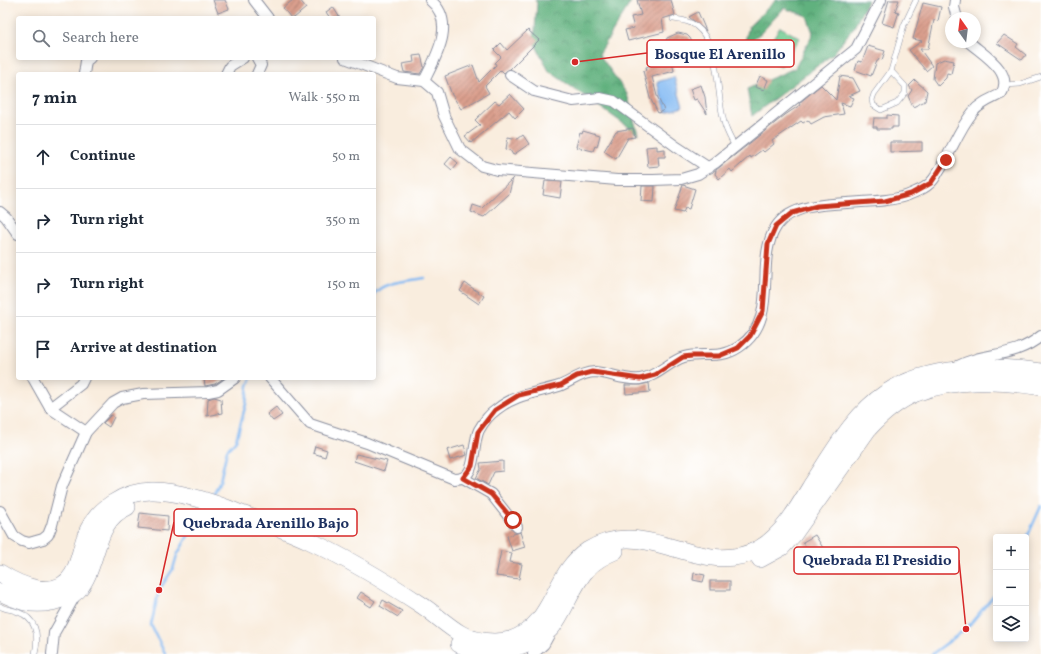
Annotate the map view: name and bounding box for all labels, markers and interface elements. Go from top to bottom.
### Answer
north arrow [945,12,981,48]
search box [16,16,376,60]
icon: search [30,27,52,49]
text: Search here [62,28,139,49]
callout: Bosque El Arenillo [647,40,794,67]
text: Bosque El Arenillo [654,45,786,66]
text: 7 min [32,87,77,110]
text: Walk · 550 m [289,89,360,107]
icon: ahead [32,146,54,168]
text: Continue [70,146,135,167]
text: 50 m [332,148,360,166]
route end [937,151,955,169]
icon: right [32,210,54,232]
text: Turn right [70,210,144,231]
text: 350 m [325,212,360,230]
icon: right [32,274,54,296]
text: Turn right [70,274,144,295]
text: 150 m [327,276,360,294]
icon: arrive [32,338,54,360]
text: Arrive at destination [70,338,217,359]
callout: Quebrada Arenillo Bajo [174,509,357,536]
route start [504,511,522,529]
text: Quebrada Arenillo Bajo [183,514,350,535]
map controls [993,534,1029,642]
button: + [993,534,1029,570]
callout: Quebrada El Presidio [794,547,959,574]
text: Quebrada El Presidio [802,551,952,572]
button: − [993,570,1029,606]
button: layers [993,606,1029,642]

